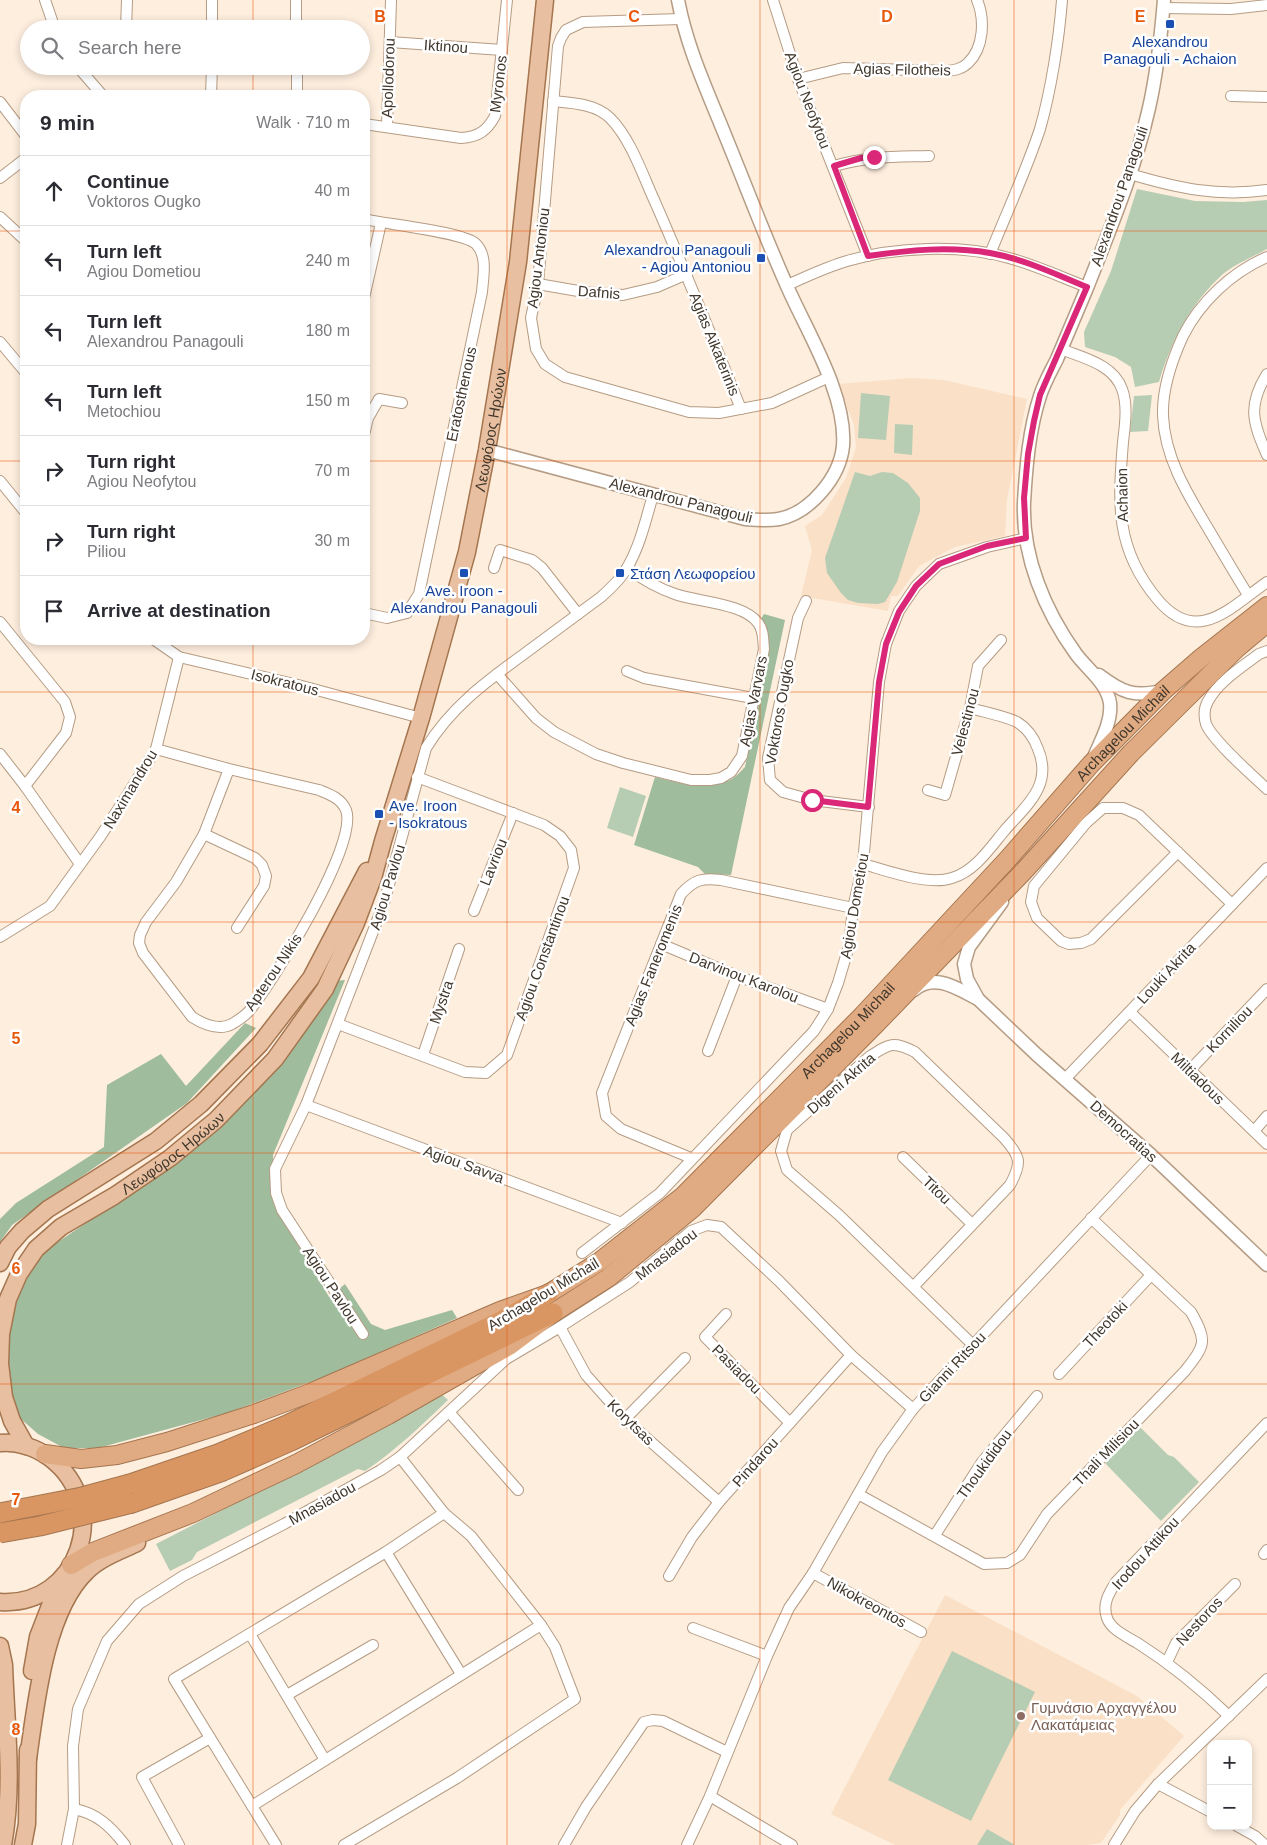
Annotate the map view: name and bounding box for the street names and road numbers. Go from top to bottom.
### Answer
street label: Iktinou [423,36,469,56]
street label: Apollodorou [378,38,398,118]
street label: Agiou Neofytou [782,49,834,151]
street label: Myronos [486,54,510,114]
street label: Agias Filotheis [853,60,951,78]
street label: Alexandrou Panagouli [1087,124,1151,268]
street label: Agiou Antoniou [523,207,553,309]
street label: Dafnis [577,282,621,302]
street label: Agias Aikaterinis [687,290,743,398]
street label: Eratosthenous [443,345,479,443]
street label: Λεωφόρος Ηρώων [471,367,509,493]
street label: Achaion [1113,468,1131,522]
street label: Alexandrou Panagouli [608,474,754,526]
street label: Agias Varvars [736,654,770,748]
street label: Voktoros Ougko [761,658,797,766]
street label: Isokratous [249,665,321,699]
street label: Archagelou Michail [1072,681,1172,784]
street label: Velestinou [948,686,982,758]
street label: Naximandrou [100,746,160,832]
street label: Lavriou [476,836,510,888]
street label: Agiou Pavlou [366,842,408,932]
street label: Agiou Dometiou [836,852,872,960]
street label: Agiou Constantinou [512,894,572,1022]
street label: Agias Faneromenis [621,902,685,1028]
street label: Apterou Nikis [241,930,305,1014]
street label: Louki Akrita [1133,938,1199,1007]
street label: Darvinou Karolou [687,948,801,1006]
street label: Mystra [426,977,457,1026]
street label: Archagelou Michail [797,979,898,1081]
street label: Korniliou [1203,1002,1255,1056]
street label: Miltiadous [1168,1048,1228,1108]
street label: Digeni Akrita [804,1049,879,1117]
street label: Democratias [1087,1097,1161,1165]
street label: Λεωφόρος Ηρώων [118,1108,228,1197]
street label: Agiou Savva [422,1142,507,1187]
street label: Titou [919,1172,955,1208]
street label: Mnasiadou [632,1225,700,1283]
street label: Agiou Pavlou [300,1243,362,1327]
street label: Archagelou Michail [484,1254,602,1334]
street label: Theotoki [1079,1297,1131,1351]
street label: Gianni Ritsou [915,1328,989,1406]
street label: Pasiadou [709,1341,765,1397]
street label: Korytsas [604,1396,658,1448]
street label: Thali Milisiou [1070,1415,1142,1489]
street label: Thoukididou [953,1426,1015,1502]
street label: Pindarou [729,1434,781,1490]
street label: Mnasiadou [286,1478,358,1528]
street label: Irodou Attikou [1108,1513,1182,1593]
street label: Nikokreontos [825,1573,909,1631]
street label: Nestoros [1172,1593,1226,1649]

